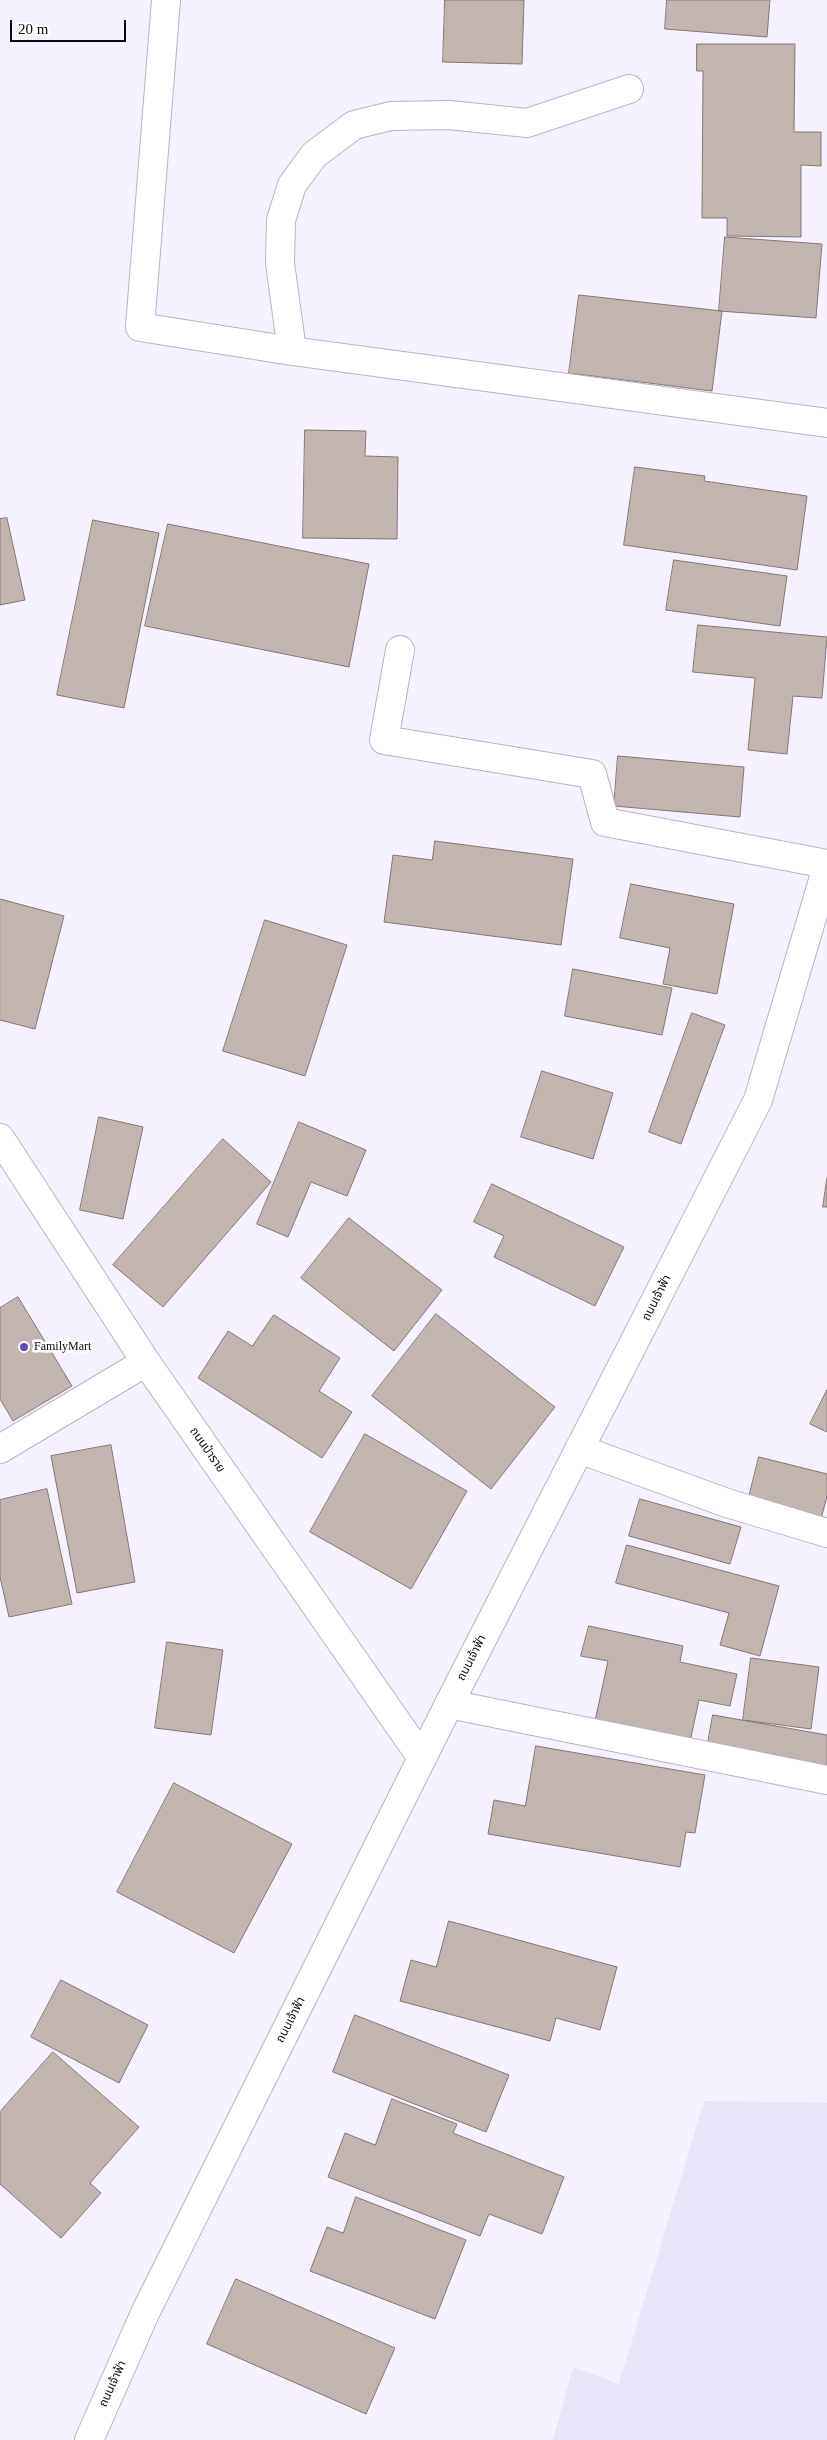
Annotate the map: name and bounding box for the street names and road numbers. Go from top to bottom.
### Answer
street label: ถนนเจ้าฟ้า [639,1273,675,1323]
street label: ถนนป่าราย [186,1425,228,1475]
street label: ถนนเจ้าฟ้า [454,1633,490,1683]
street label: ถนนเจ้าฟ้า [273,1995,309,2045]
street label: ถนนเจ้าฟ้า [96,2358,130,2410]

